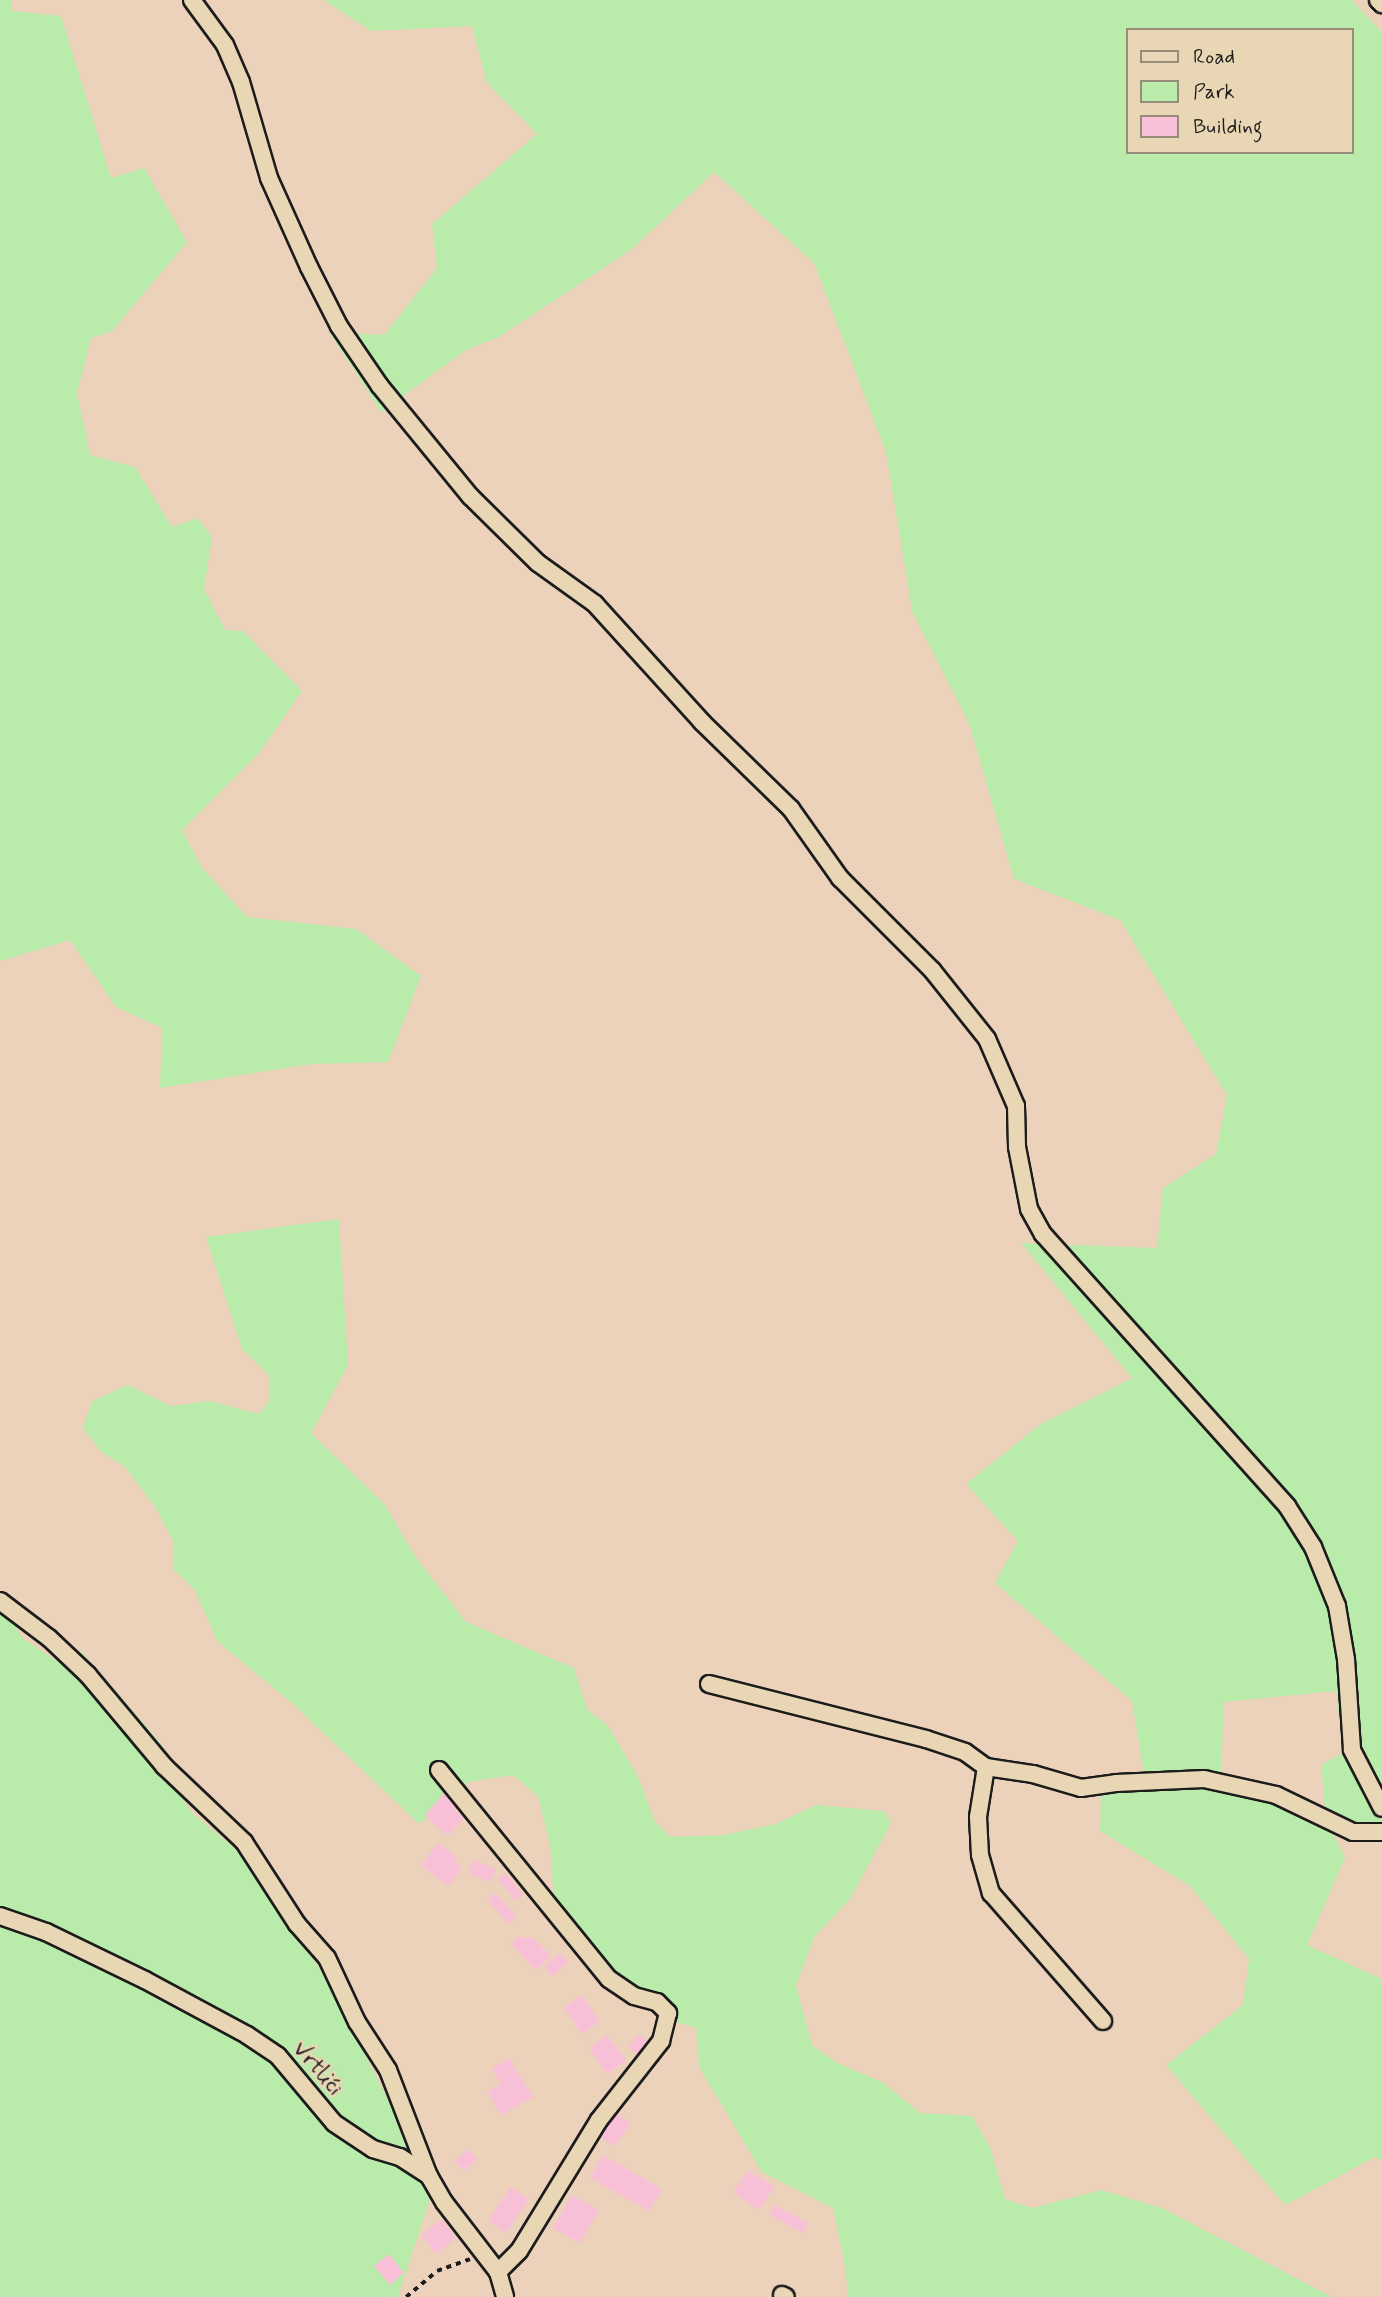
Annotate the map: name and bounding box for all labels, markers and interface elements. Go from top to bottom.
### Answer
legend [1126,28,1354,154]
text: Road [1193,43,1235,71]
text: Park [1193,78,1235,106]
text: Building [1193,113,1263,141]
street label: Vrtlići [286,2036,348,2102]

